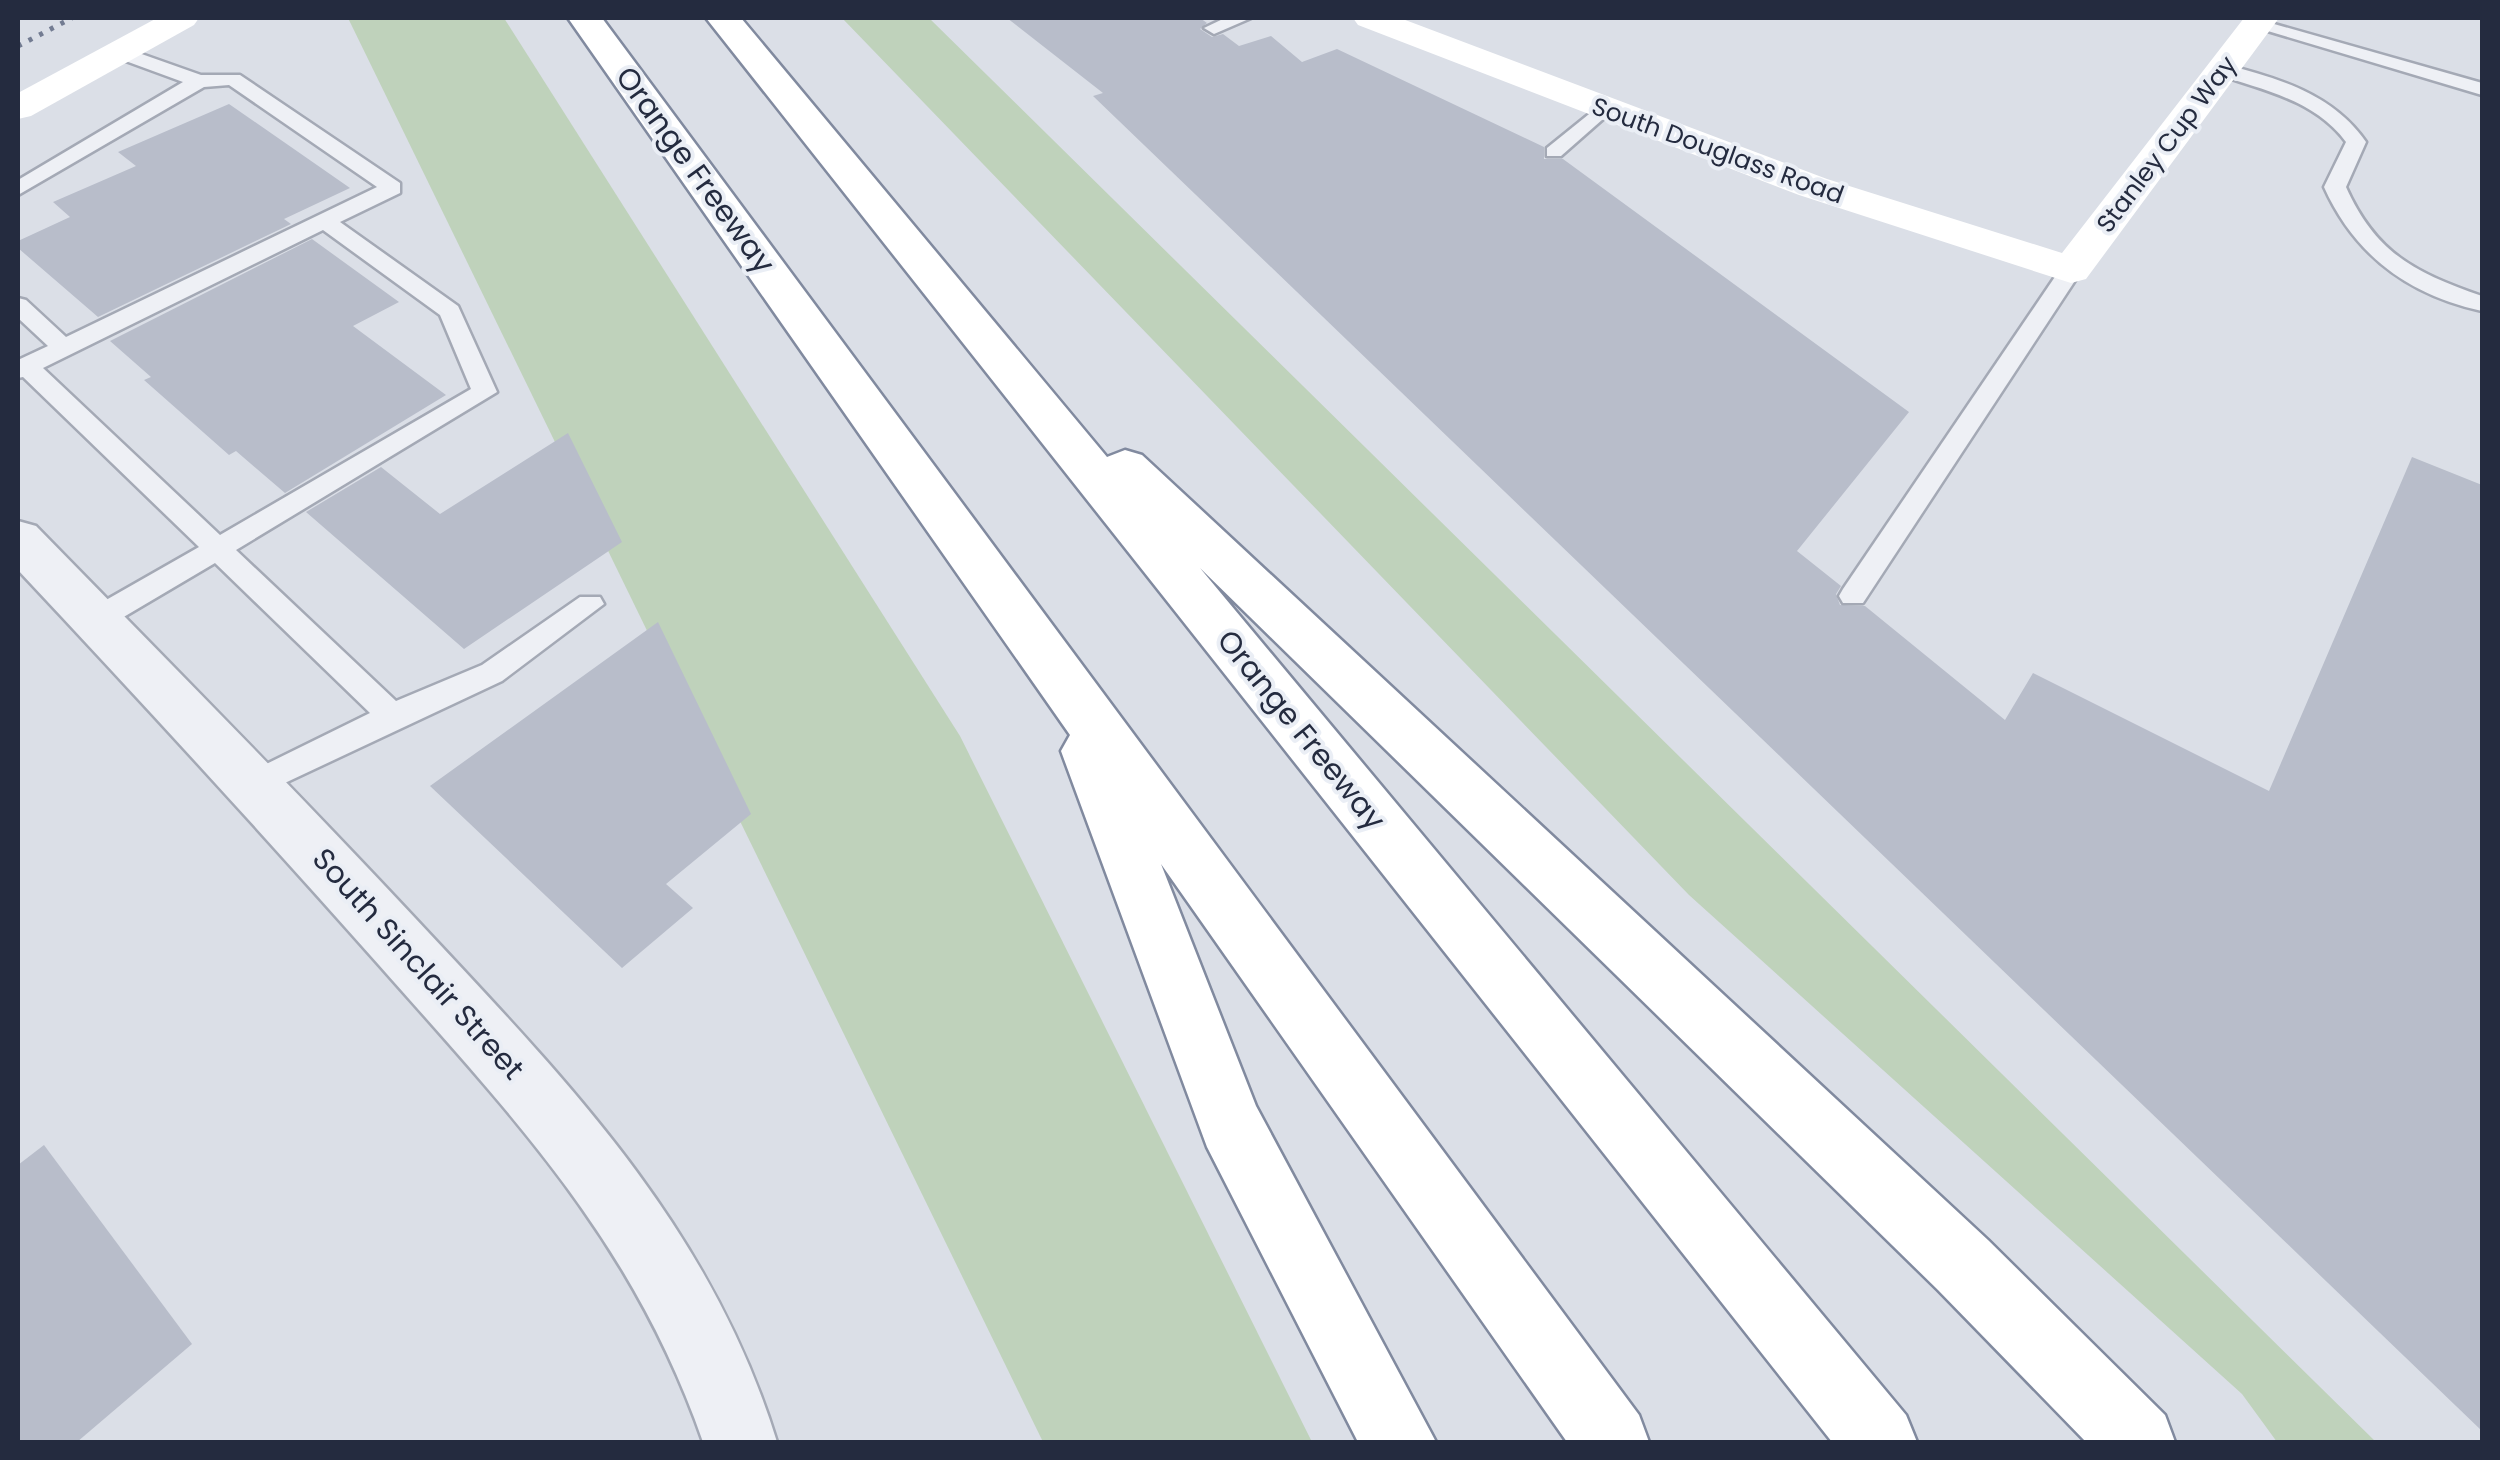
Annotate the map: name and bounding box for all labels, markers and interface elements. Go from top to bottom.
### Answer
street label: Stanley Cup Way [2088,49,2245,240]
street label: Orange Freeway [606,57,785,282]
street label: South Douglass Road [1587,89,1849,212]
street label: Orange Freeway [1207,620,1396,839]
street label: South Sinclair Street [302,838,534,1089]

